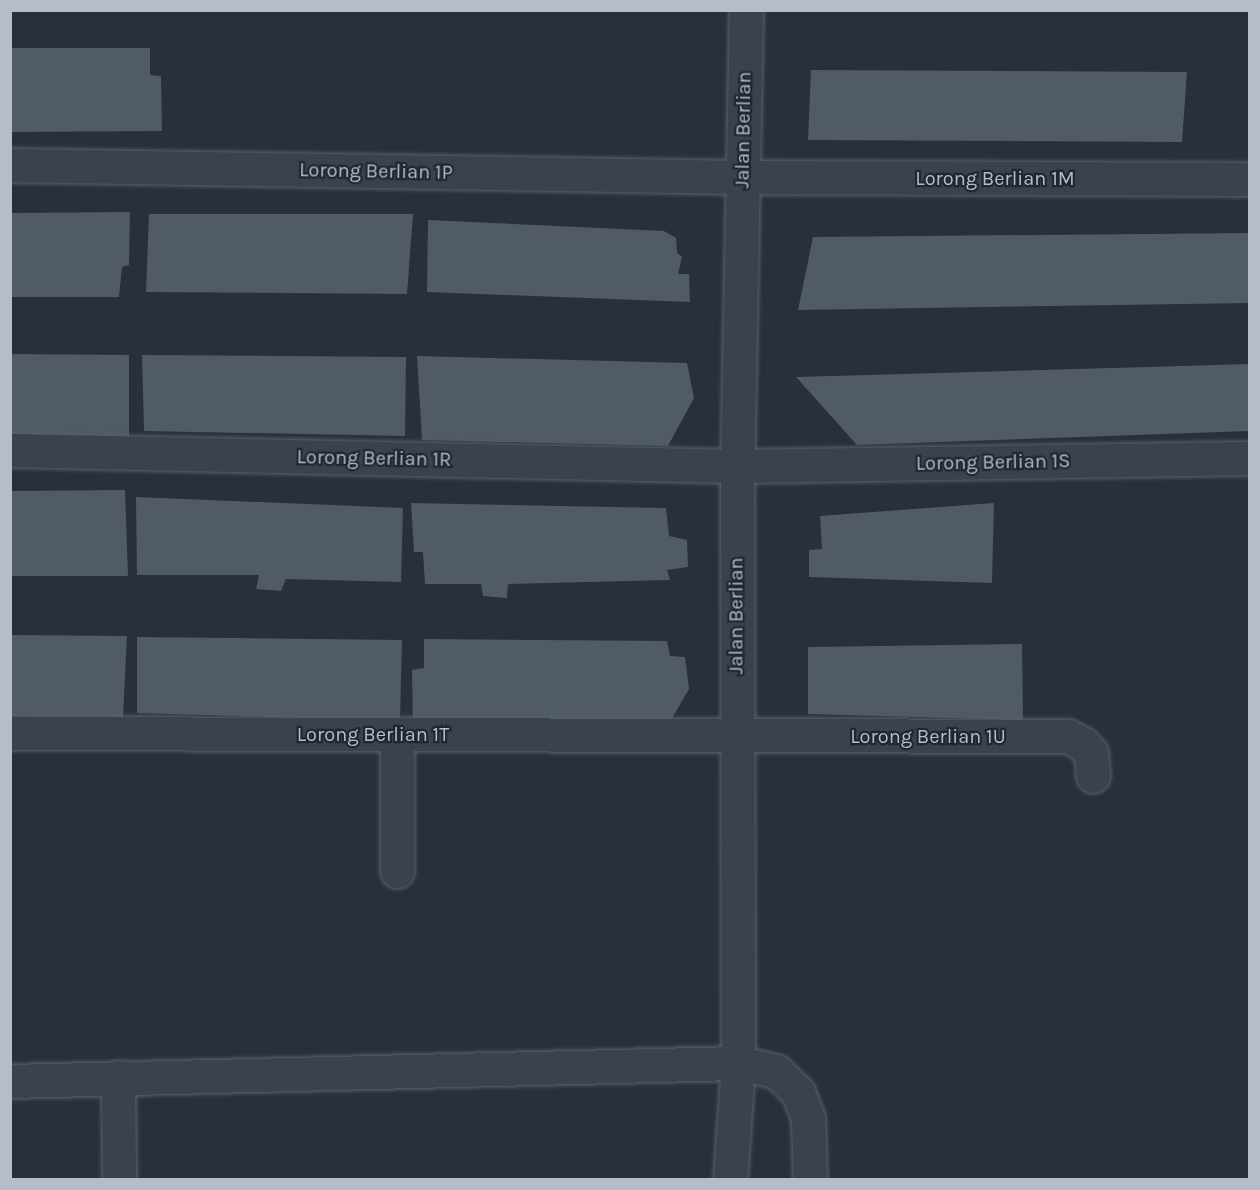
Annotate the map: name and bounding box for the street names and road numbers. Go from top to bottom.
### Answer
street label: Jalan Berlian [730,71,756,189]
street label: Lorong Berlian 1P [299,158,453,184]
street label: Lorong Berlian 1M [915,166,1075,190]
street label: Lorong Berlian 1R [296,445,452,471]
street label: Lorong Berlian 1S [916,449,1070,475]
street label: Jalan Berlian [724,557,748,675]
street label: Lorong Berlian 1T [297,722,449,746]
street label: Lorong Berlian 1U [850,724,1006,748]

